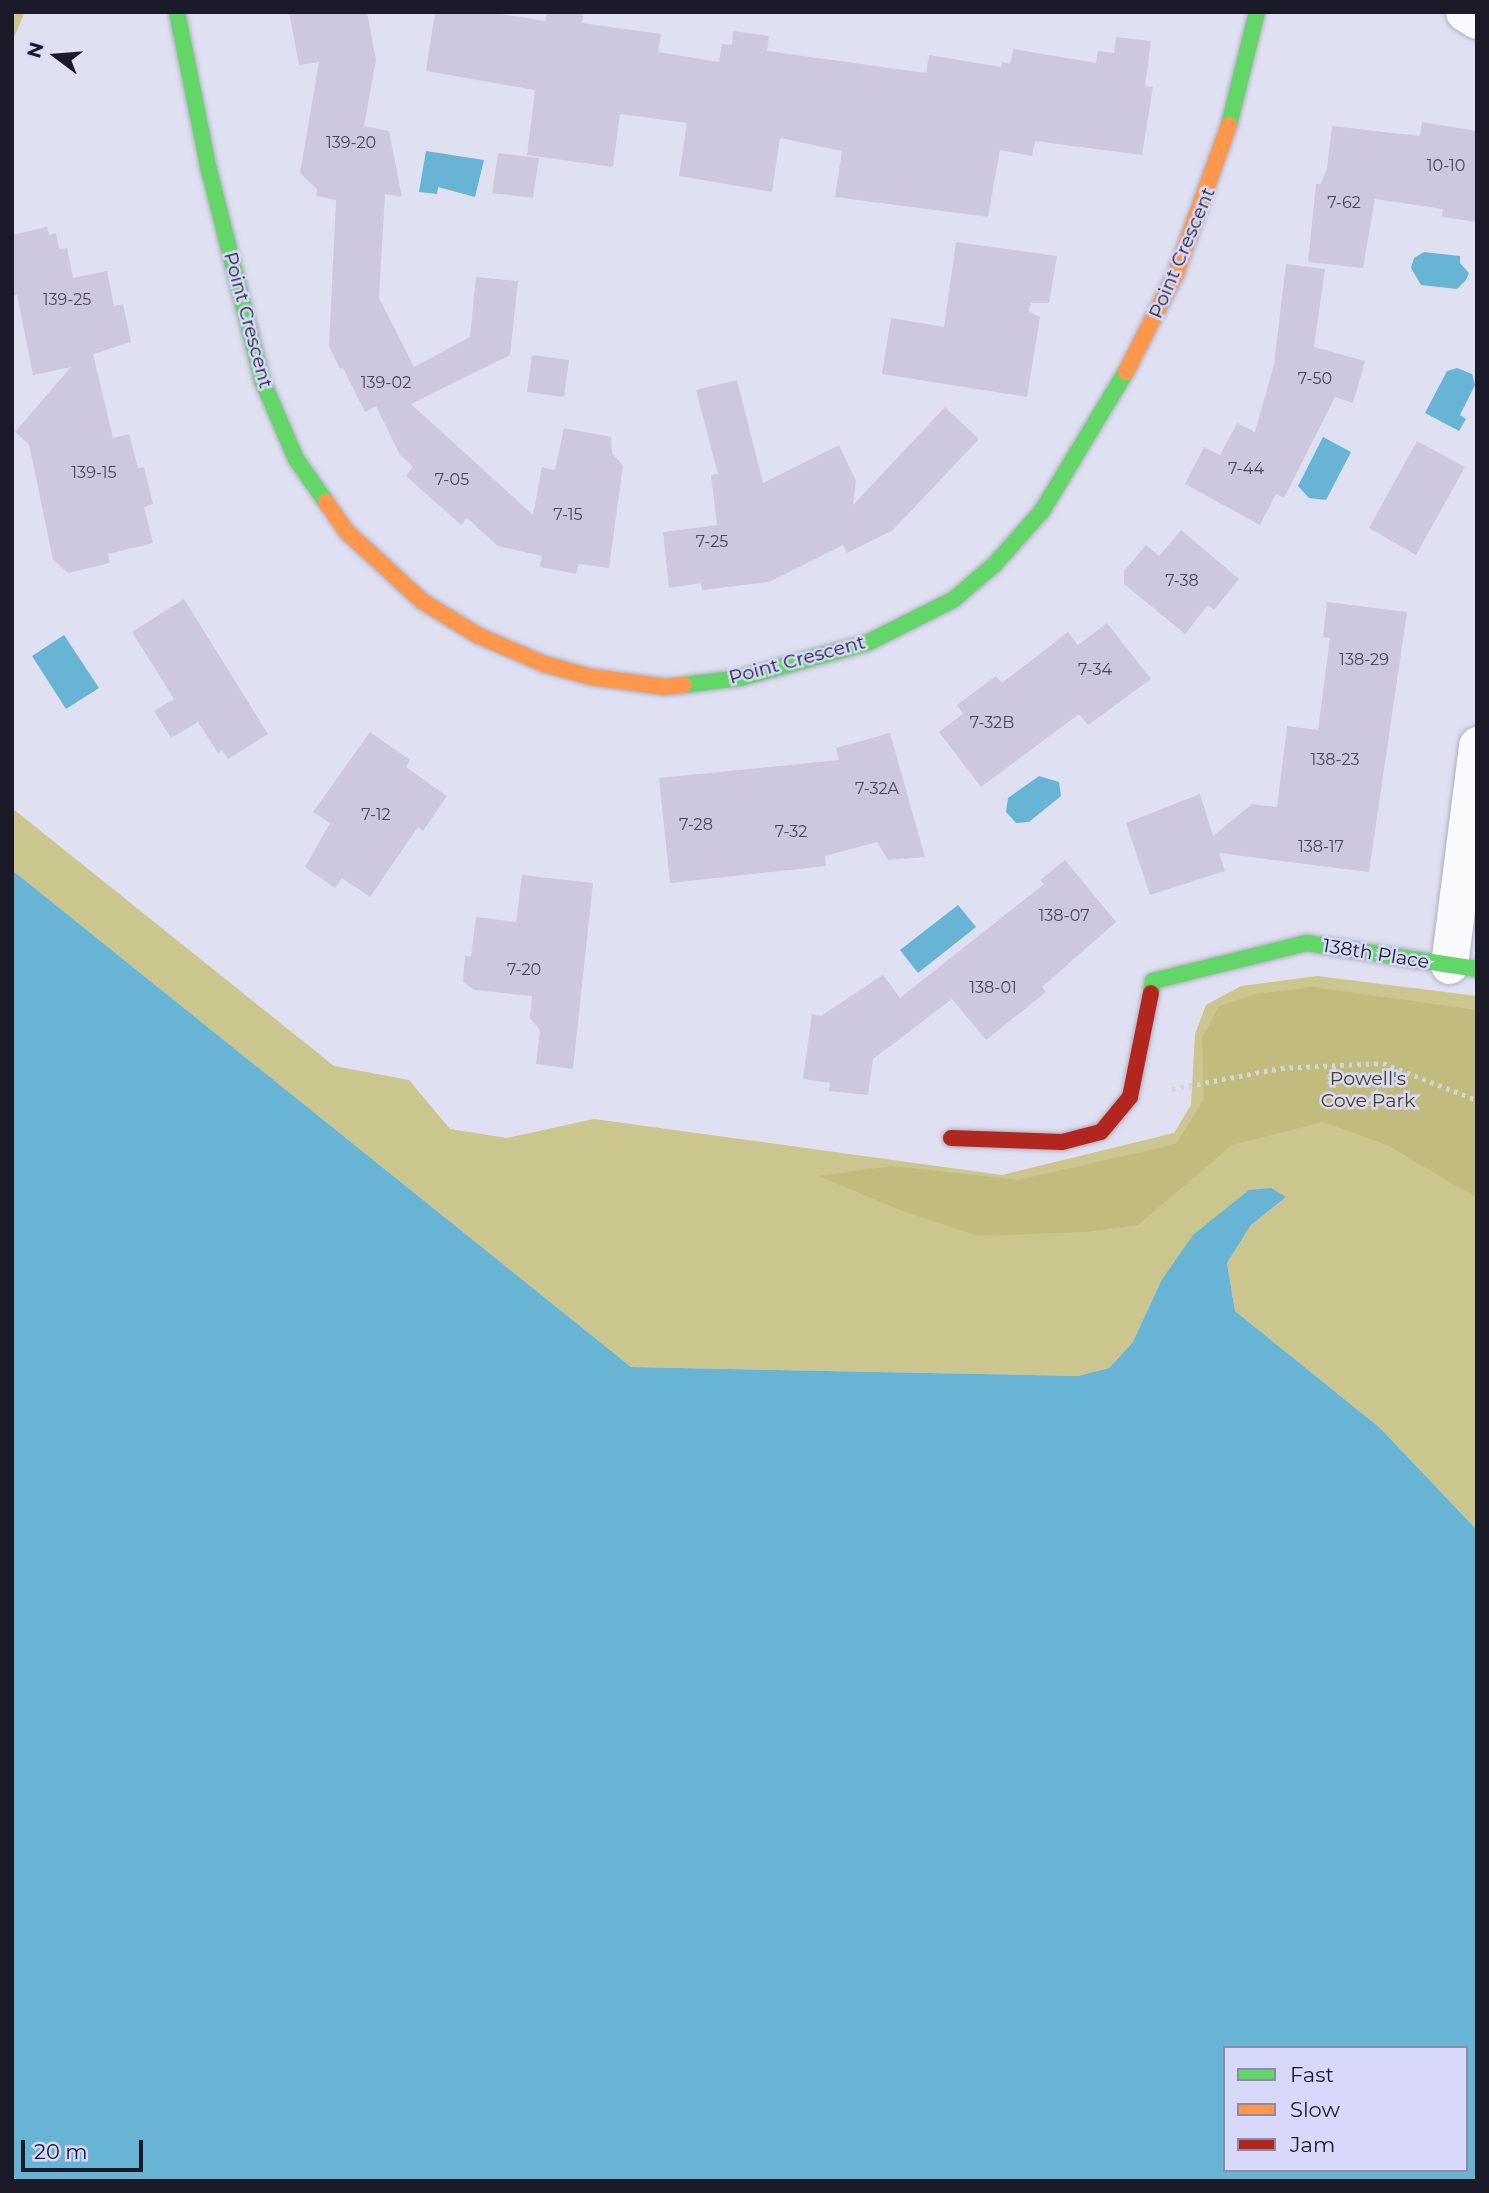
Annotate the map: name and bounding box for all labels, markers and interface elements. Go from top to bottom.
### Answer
north arrow [21,21,91,91]
text: N [22,40,49,61]
house number: 139-20 [326,133,376,153]
house number: 10-10 [1427,156,1465,176]
street label: Point Crescent [1144,184,1220,322]
house number: 7-62 [1327,193,1361,213]
street label: Point Crescent [219,249,277,391]
house number: 139-25 [43,290,91,310]
house number: 7-50 [1298,369,1332,389]
house number: 139-02 [361,373,411,393]
house number: 7-44 [1228,459,1264,479]
house number: 139-15 [71,463,117,483]
house number: 7-05 [435,470,469,490]
house number: 7-15 [553,505,583,525]
house number: 7-25 [696,532,728,552]
house number: 7-38 [1165,571,1199,591]
street label: Point Crescent [726,631,868,689]
house number: 138-29 [1339,650,1389,670]
house number: 7-34 [1078,660,1112,680]
house number: 7-32B [970,713,1014,733]
house number: 138-23 [1310,750,1360,770]
house number: 7-32A [855,779,899,799]
house number: 7-12 [361,805,391,825]
house number: 7-28 [679,815,713,835]
house number: 7-32 [775,822,807,842]
house number: 138-17 [1298,837,1344,857]
house number: 138-07 [1038,906,1090,926]
street label: 138th Place [1321,934,1431,974]
house number: 7-20 [507,960,541,980]
house number: 138-01 [969,978,1017,998]
park label: Powell's Cove Park [1321,1068,1415,1112]
legend [1223,2046,1468,2172]
text: Fast [1290,2062,1334,2087]
text: Slow [1290,2097,1340,2122]
scale bar [24,2126,147,2170]
text: Jam [1290,2132,1335,2157]
text: 20 m [34,2139,88,2164]

